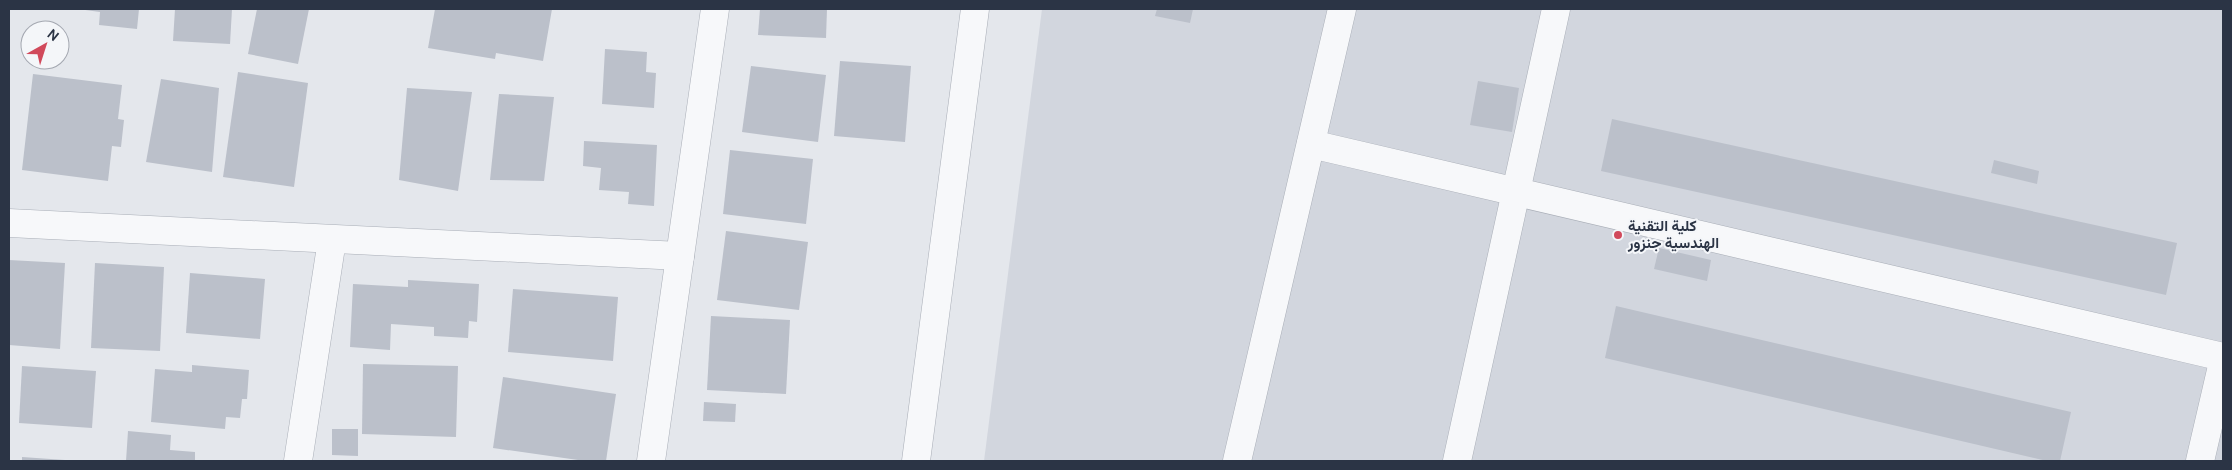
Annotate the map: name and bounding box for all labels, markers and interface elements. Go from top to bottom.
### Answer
north arrow [20,20,70,70]
text: N [44,25,63,45]
place label: كلية التقنية الهندسية جنزور [1627,217,1719,252]
marker: كلية التقنية الهندسية جنزور [1612,229,1624,241]

